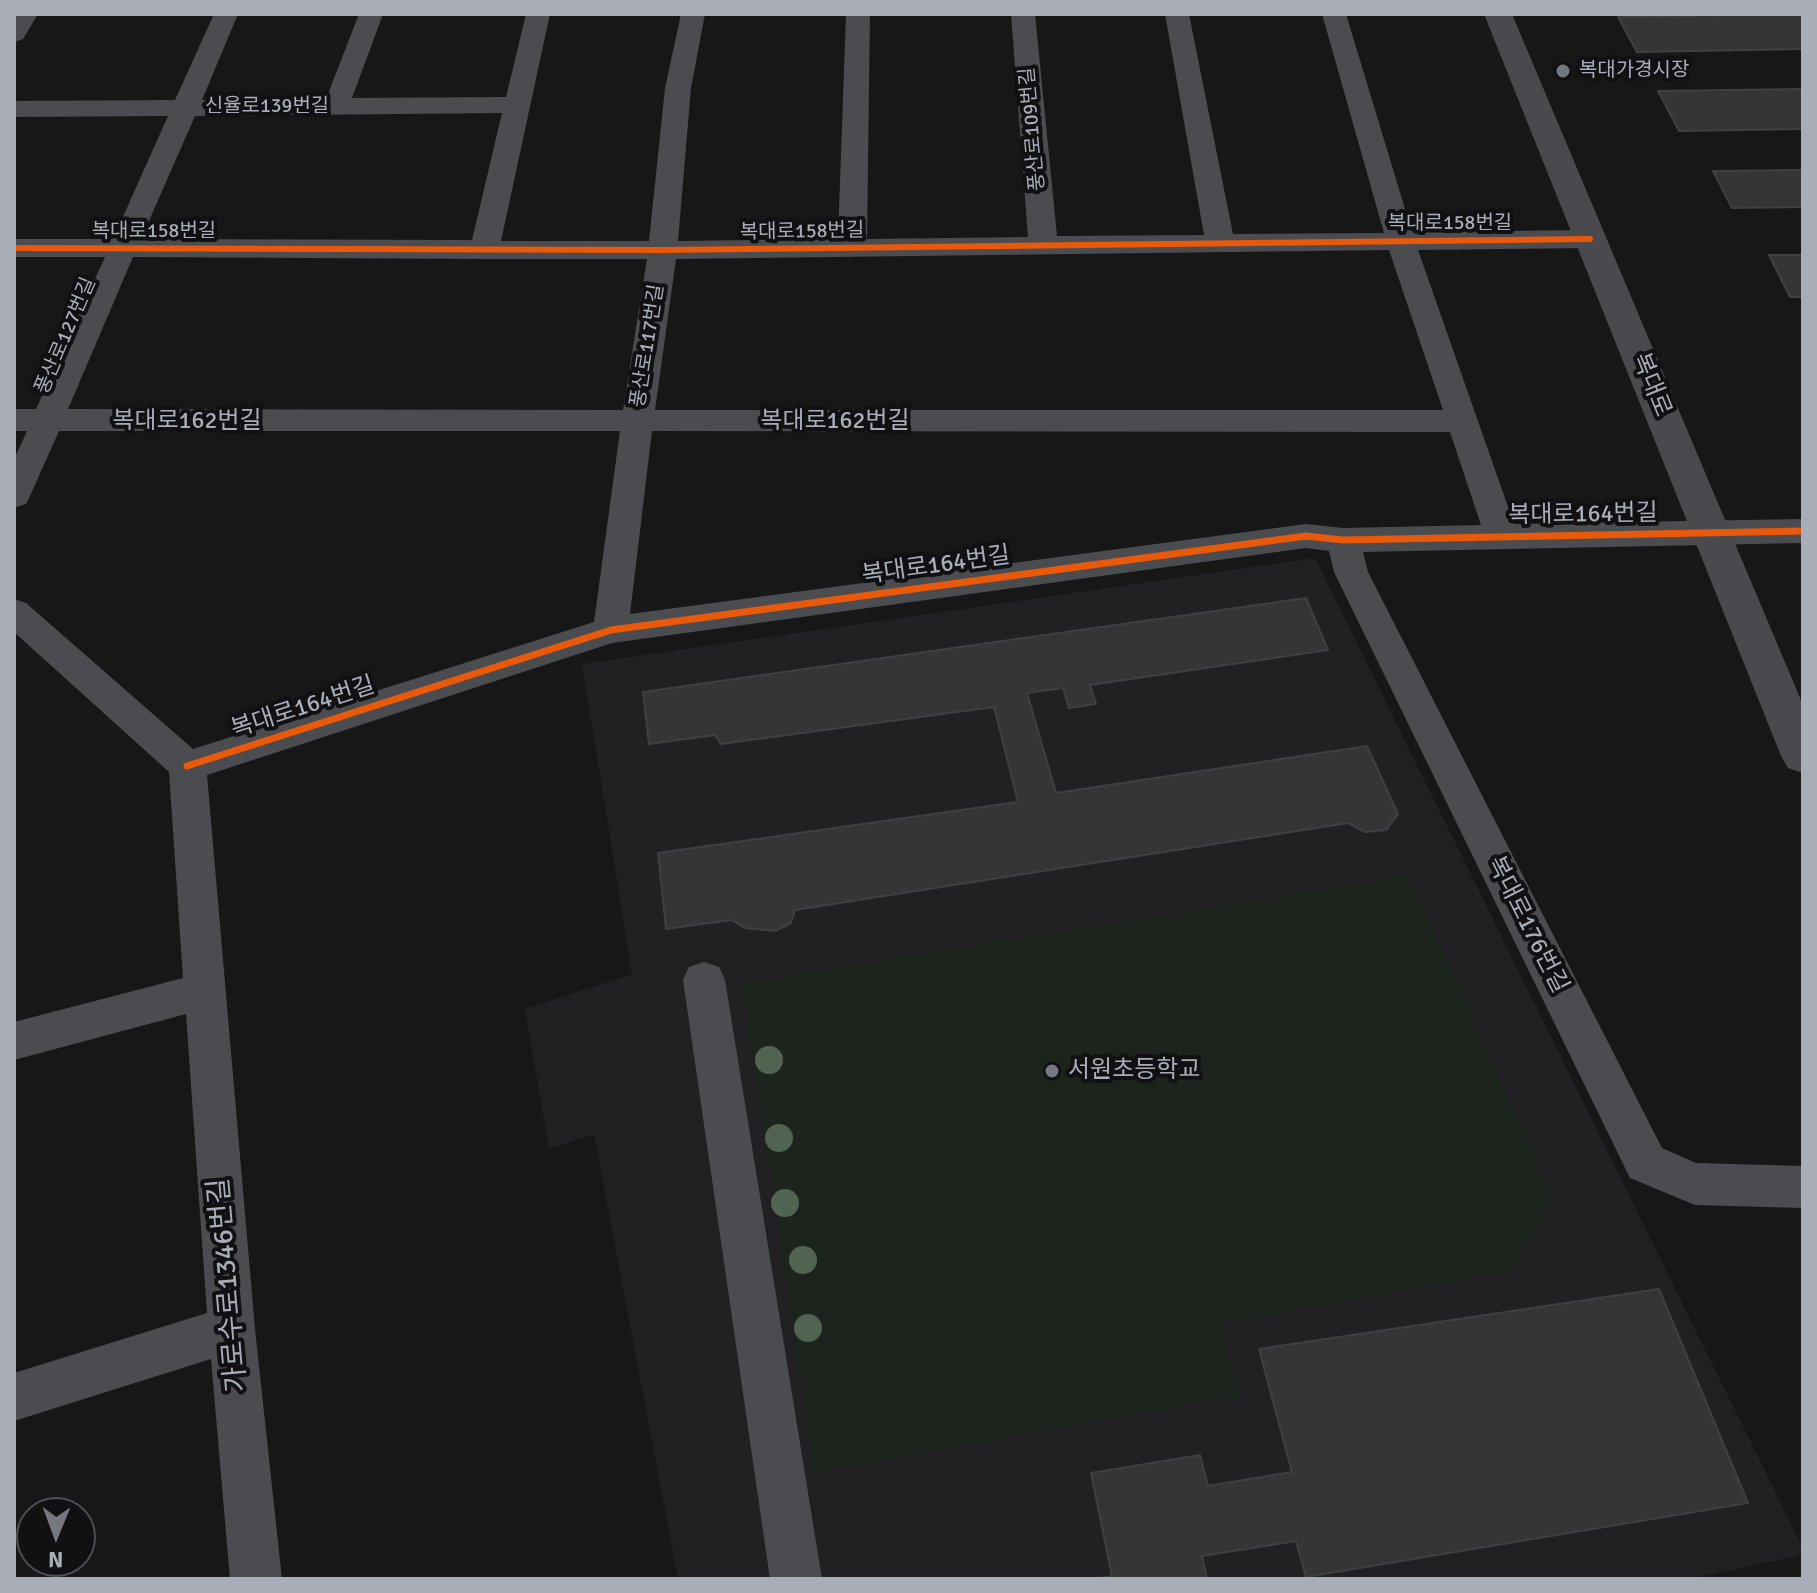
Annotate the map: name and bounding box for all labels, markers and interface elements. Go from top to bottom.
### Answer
place label: 복대가경시장 [1579,59,1689,83]
marker: 복대가경시장 [1554,62,1572,80]
street label: 풍산로109번길 [1016,66,1050,192]
street label: 신율로139번길 [205,95,329,119]
street label: 복대로158번길 [1388,212,1512,236]
street label: 복대로158번길 [740,219,864,245]
street label: 복대로158번길 [92,220,216,244]
street label: 풍산로127번길 [31,274,101,398]
street label: 풍산로117번길 [626,283,670,409]
street label: 복대로 [1625,349,1677,421]
street label: 복대로162번길 [112,408,262,436]
street label: 복대로162번길 [760,408,910,436]
street label: 복대로164번길 [1508,499,1658,531]
street label: 복대로164번길 [860,541,1012,591]
street label: 복대로164번길 [228,671,378,745]
street label: 복대로176번길 [1480,852,1574,998]
place label: 서원초등학교 [1068,1057,1200,1085]
marker: 서원초등학교 [1043,1062,1061,1080]
street label: 가로수로1346번길 [203,1176,255,1394]
north arrow [16,1497,96,1577]
text: N [48,1546,63,1573]

